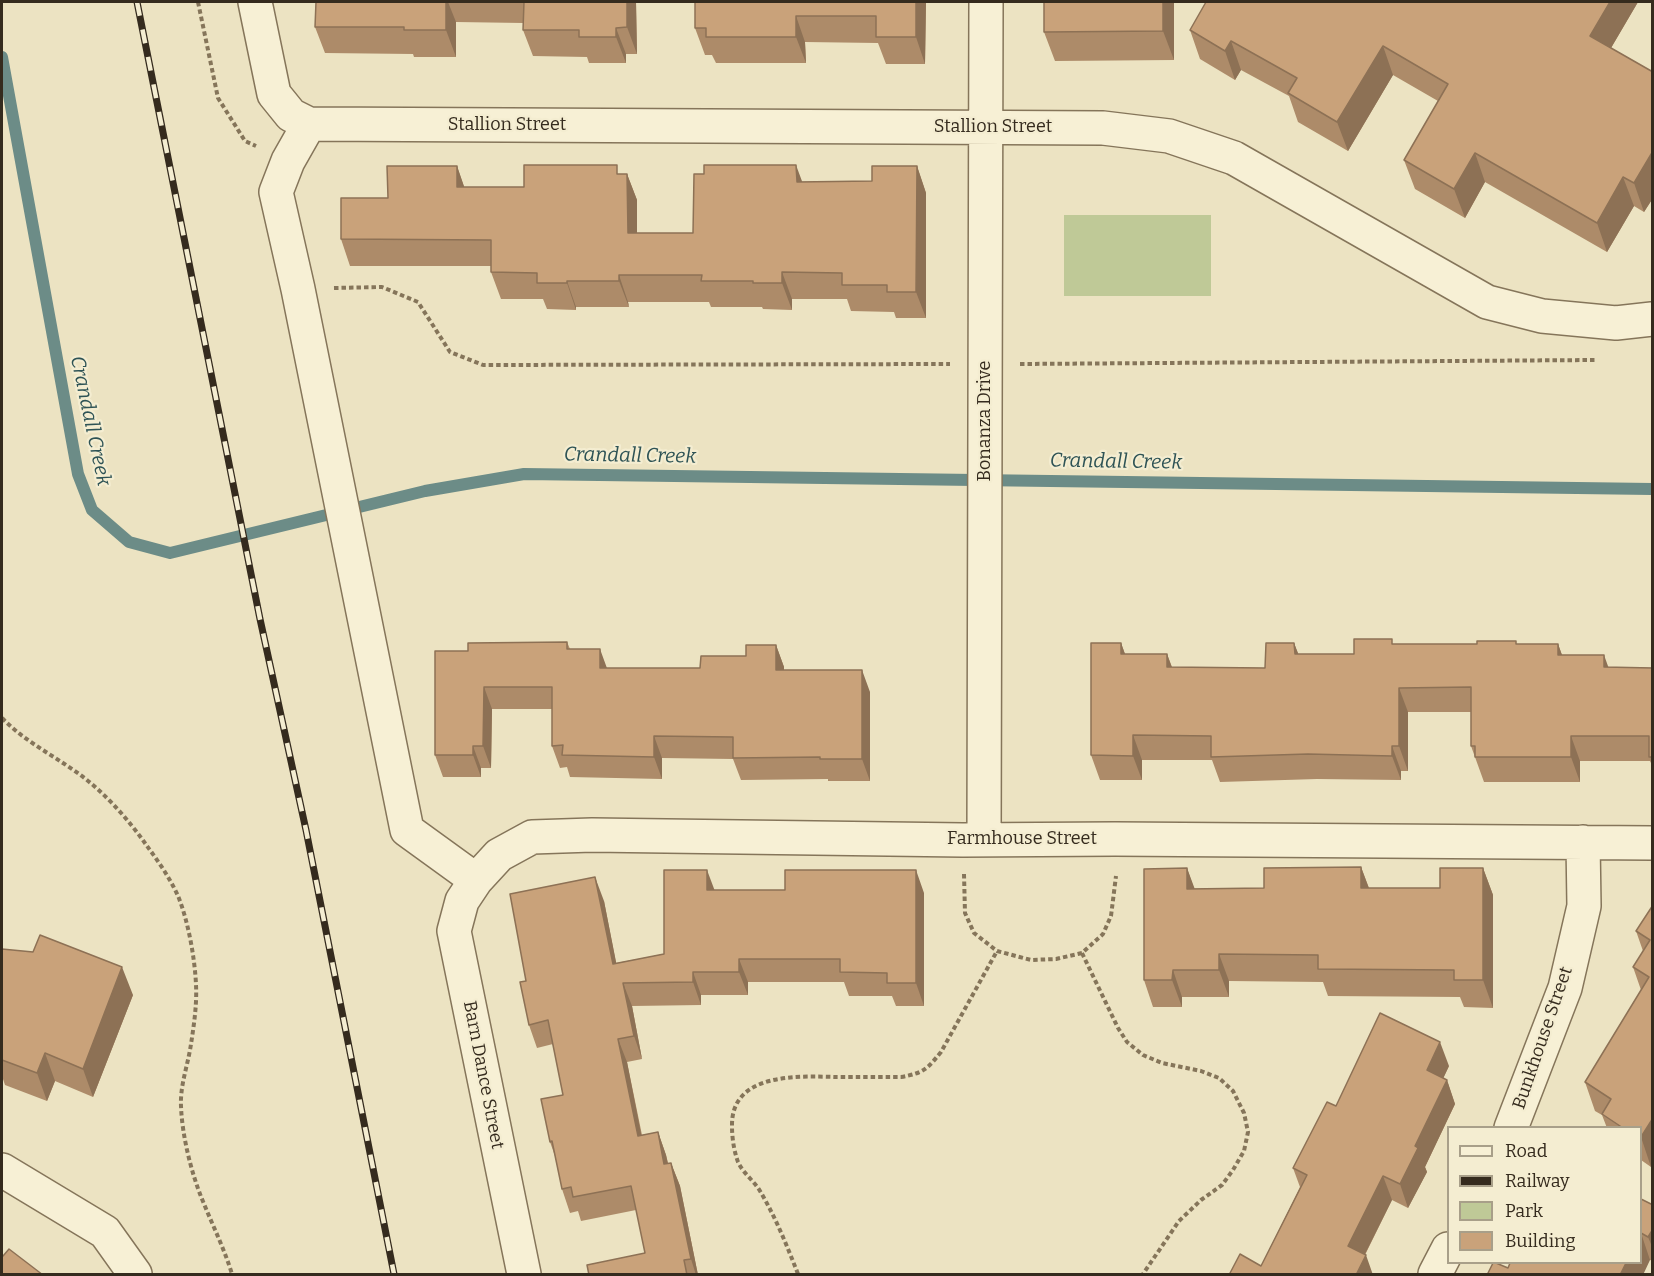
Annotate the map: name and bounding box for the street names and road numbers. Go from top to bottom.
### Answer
street label: Stallion Street [448,114,566,136]
street label: Stallion Street [934,116,1052,138]
street label: Bonanza Drive [974,361,996,481]
street label: Farmhouse Street [947,828,1097,850]
street label: Bunkhouse Street [1508,964,1578,1112]
street label: Barn Dance Street [458,999,508,1151]

